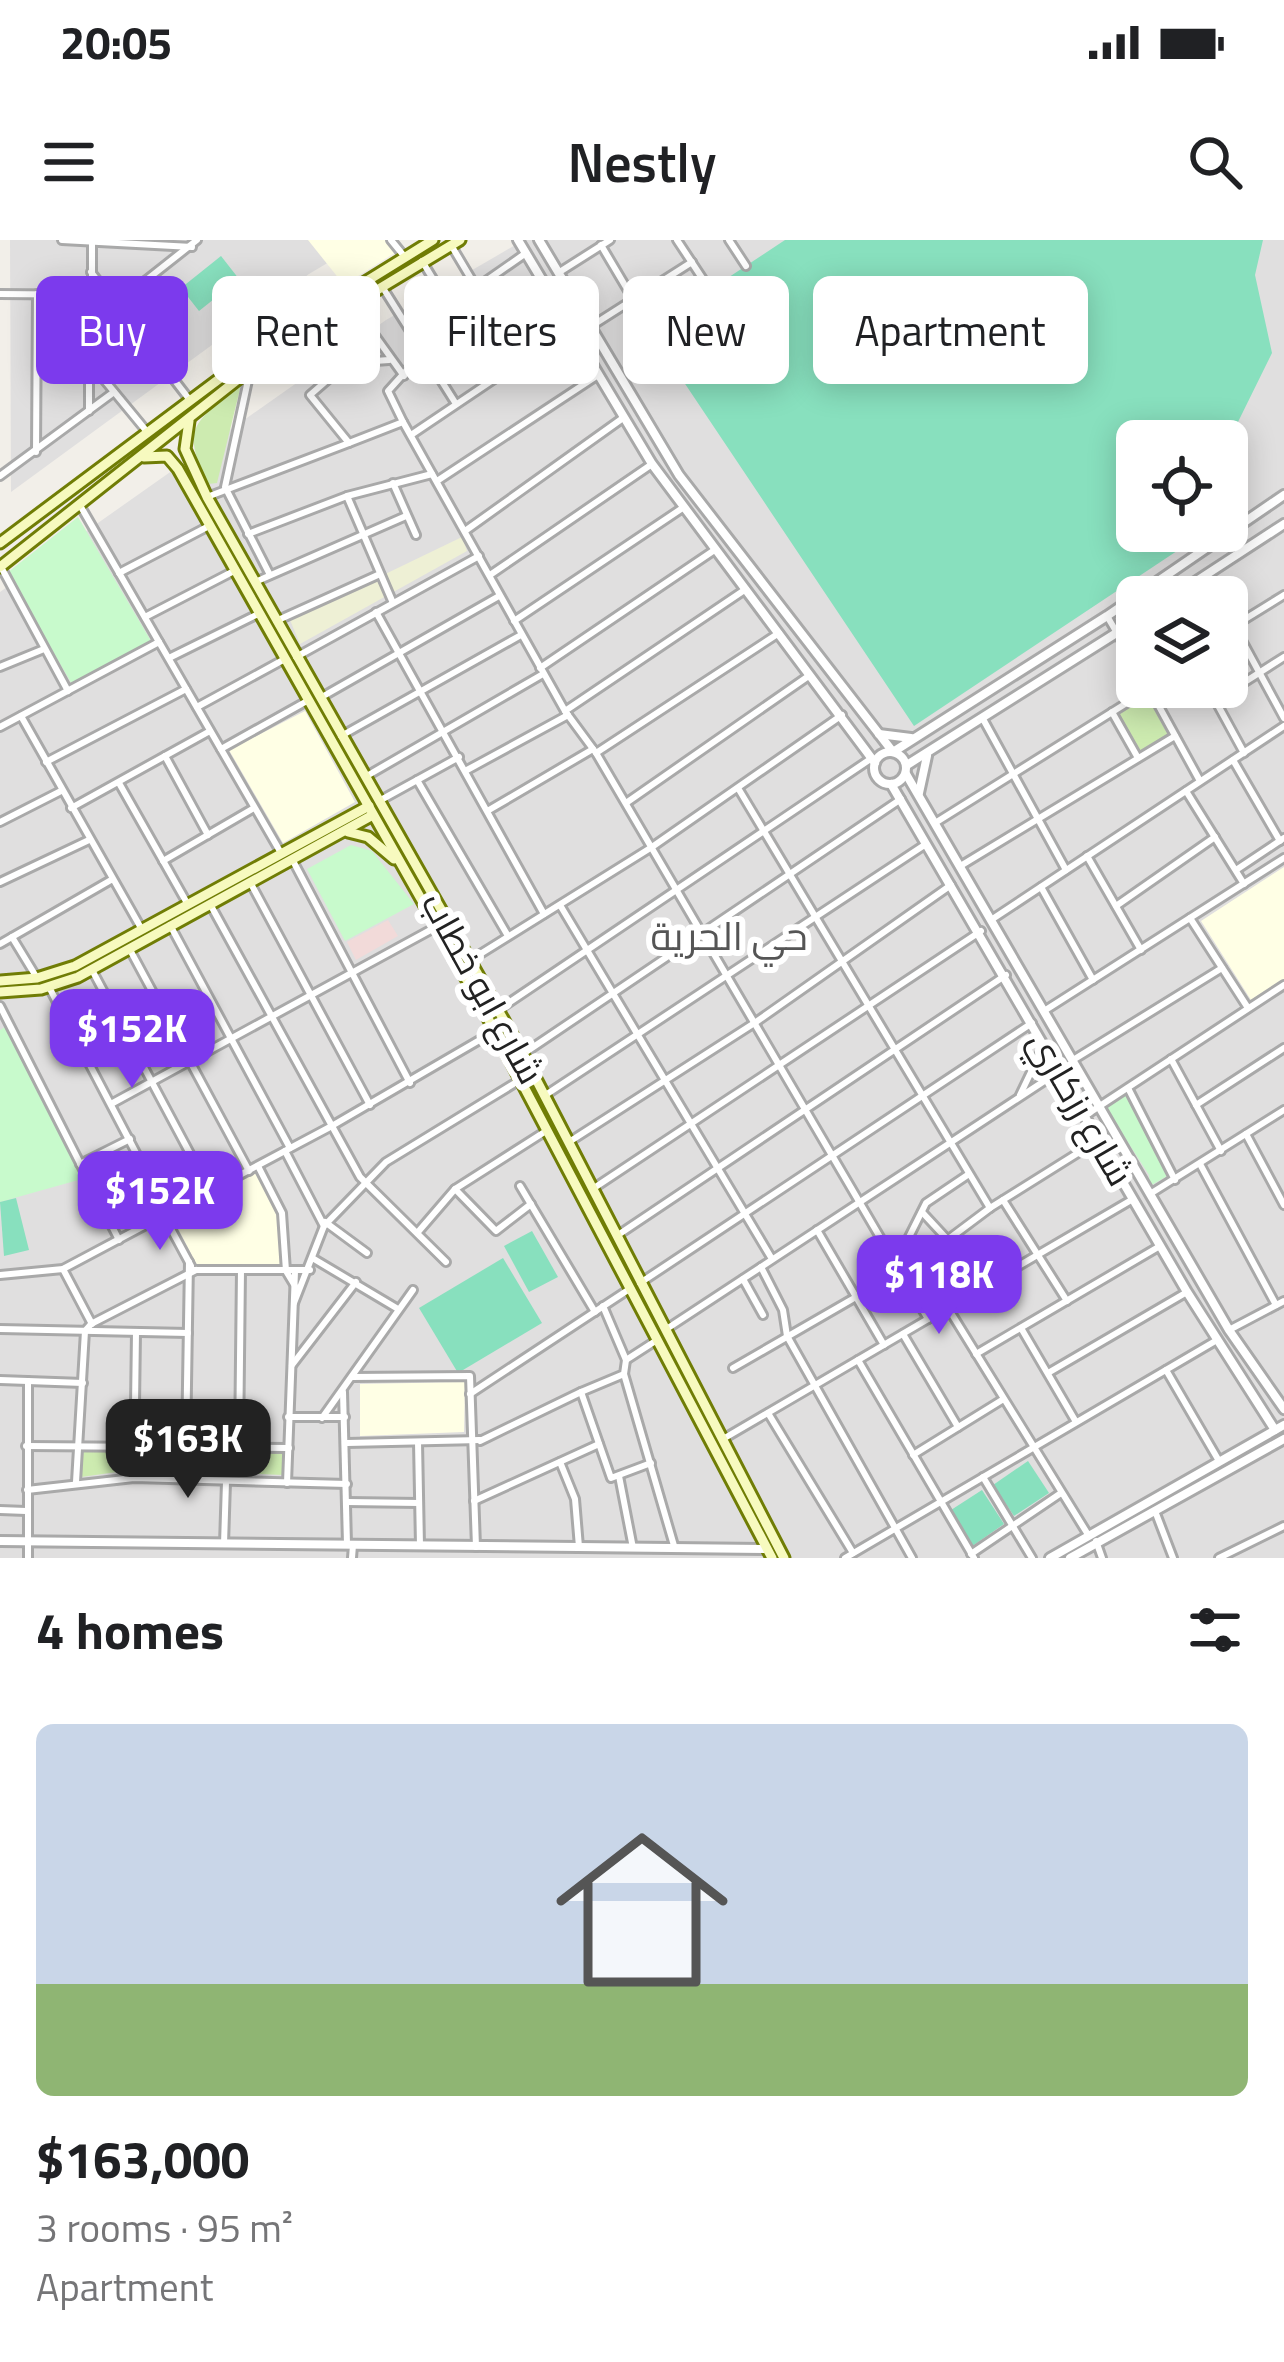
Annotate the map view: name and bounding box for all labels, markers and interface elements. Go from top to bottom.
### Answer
text: 20:05 [60,8,172,76]
text: Nestly [567,121,717,203]
icon: menu [36,129,102,195]
icon: search [1182,129,1248,195]
chip: Buy [36,276,188,384]
chip: Rent [212,276,380,384]
chip: Filters [404,276,599,384]
chip: New [623,276,789,384]
chip: Apartment [813,276,1088,384]
map controls [1116,420,1248,708]
button: locate [1116,420,1248,552]
button: layers [1116,576,1248,708]
street label: شارع ابو خطاب [408,882,559,1094]
district label: حي الحرية [650,906,808,967]
pin: $152K [48,989,216,1091]
text: $152K [77,998,187,1057]
street label: شارع رزكاري [1014,1020,1148,1196]
pin: $152K [76,1151,244,1253]
text: $152K [105,1160,215,1219]
pin: $118K [855,1235,1023,1337]
text: $118K [884,1244,994,1303]
pin: $163K [104,1399,272,1501]
text: $163K [133,1408,243,1467]
text: 4 homes [36,1591,224,1669]
icon: filters [1182,1597,1248,1663]
icon: home [534,1802,750,2018]
text: $163,000 [36,2120,249,2198]
text: 3 rooms · 95 m² [36,2198,293,2257]
text: Apartment [36,2257,213,2316]

